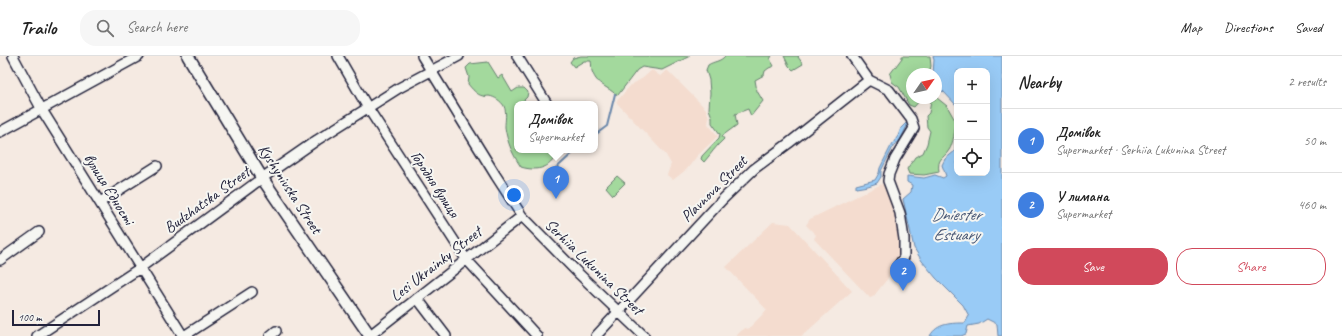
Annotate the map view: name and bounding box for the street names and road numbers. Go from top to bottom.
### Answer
street label: Kyshynivska Street [254,140,327,239]
street label: Городня вулиця [406,147,465,222]
street label: вулиця Єдності [79,150,140,230]
street label: Plavnova Street [677,150,753,226]
street label: Budzhatska Street [160,161,256,238]
street label: Serhiia Lukunina Street [540,215,649,321]
street label: Lesi Ukrainky Street [386,220,488,306]

